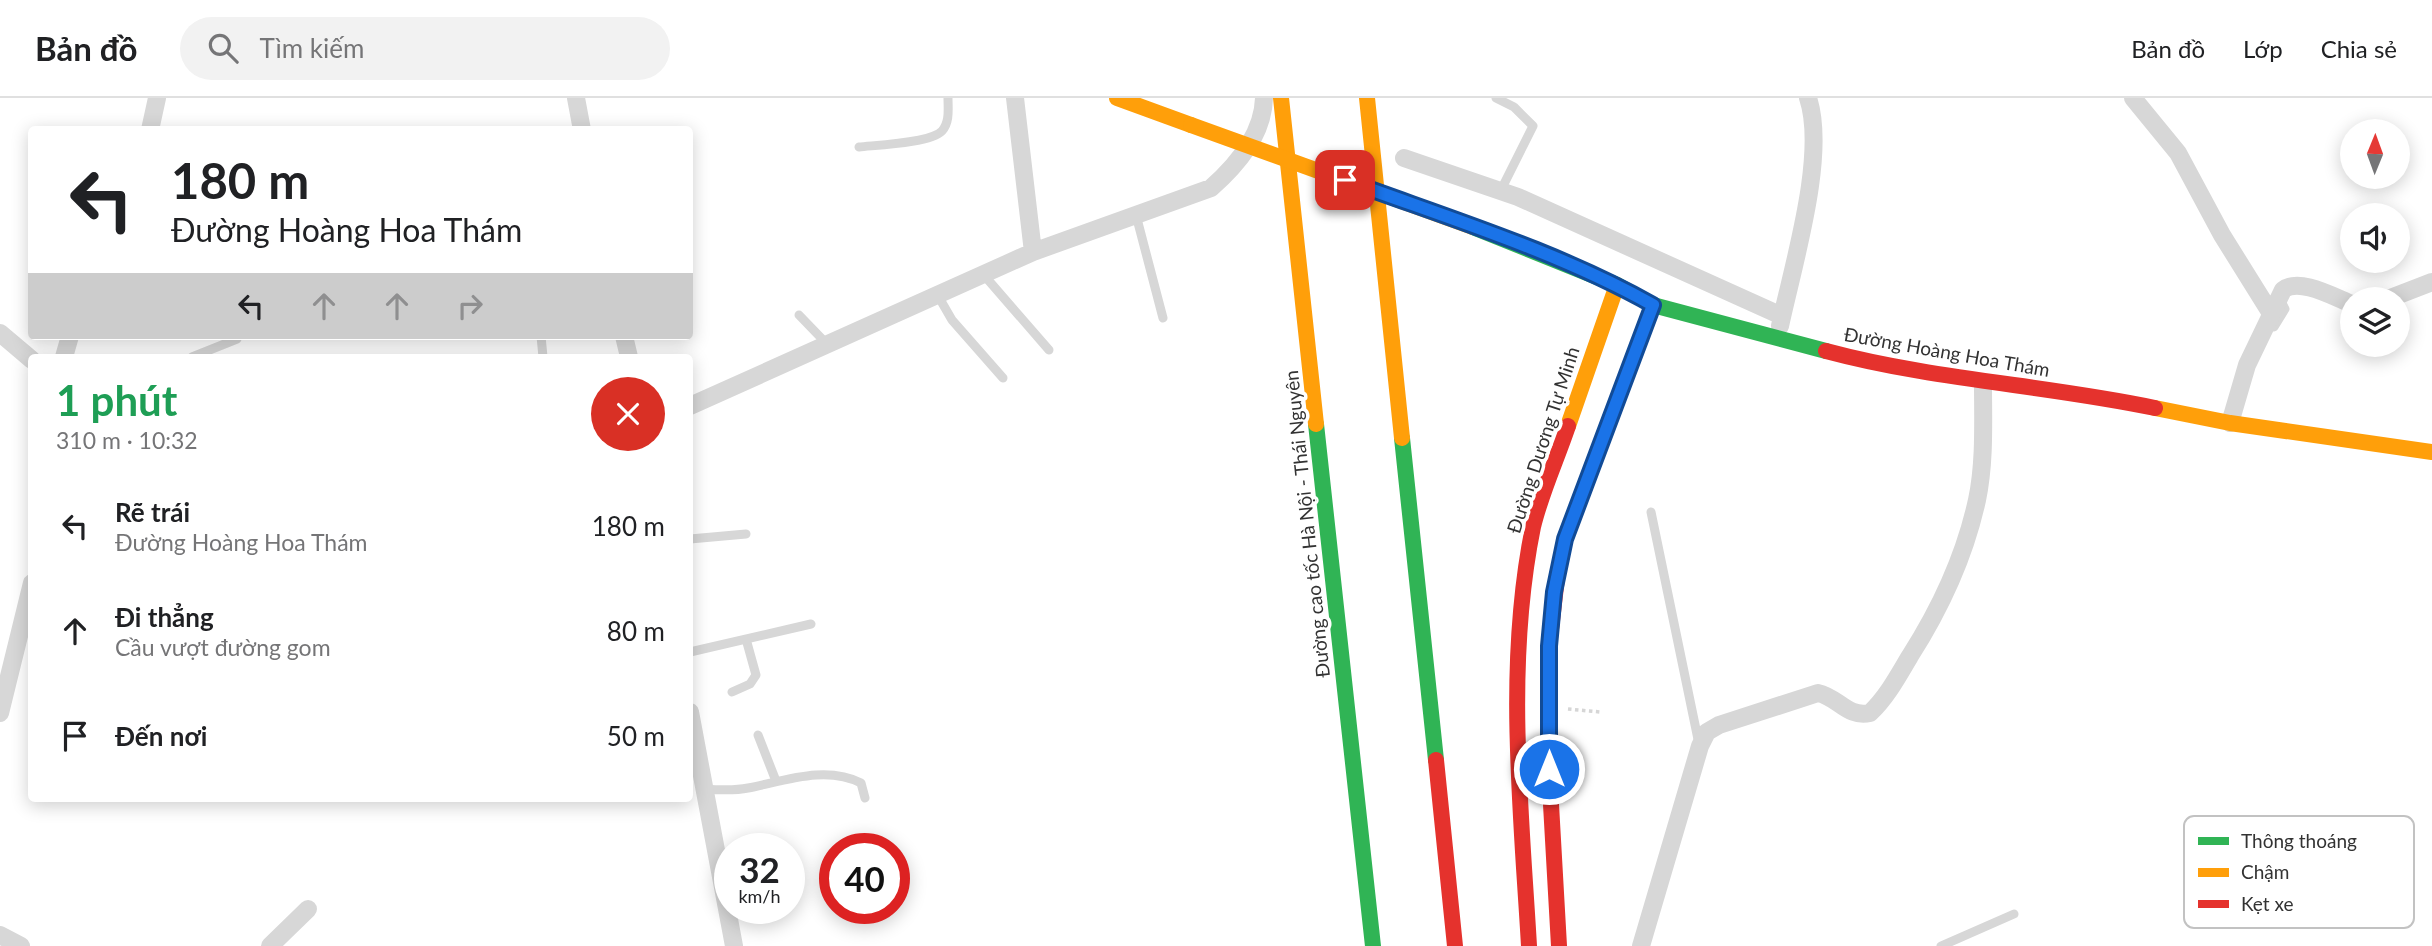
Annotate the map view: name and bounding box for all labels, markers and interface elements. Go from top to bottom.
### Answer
search box [180,17,670,80]
text: Bản đồ [35,28,138,68]
icon: search [204,29,242,67]
text: Tìm kiếm [260,32,364,64]
text: Bản đồ [2131,34,2205,63]
text: Lớp [2243,34,2283,63]
text: Chia sẻ [2321,34,2397,63]
north arrow [2340,119,2410,189]
map controls [2340,119,2410,357]
pin [1315,150,1375,210]
text: 180 m [171,151,309,209]
icon: left [56,154,147,245]
icon: arrive [1326,161,1364,199]
button: sound [2340,203,2410,273]
text: Đường Hoàng Hoa Thám [171,210,522,249]
icon: left [232,287,270,325]
icon: ahead [305,287,343,325]
icon: ahead [378,287,416,325]
icon: right [451,287,489,325]
button: layers [2340,287,2410,357]
street label: Đường Hoàng Hoa Thám [1842,322,2052,381]
street label: Đường Dương Tự Minh [1501,344,1584,536]
street label: Đường cao tốc Hà Nội - Thái Nguyên [1279,369,1334,679]
text: 1 phút [56,375,177,425]
button: close [591,377,665,451]
text: 310 m · 10:32 [56,426,198,454]
text: Rẽ trái [115,496,190,528]
icon: left [56,507,94,545]
text: 180 m [592,510,665,542]
text: Đường Hoàng Hoa Thám [115,528,368,556]
text: Đi thẳng [115,601,214,633]
icon: ahead [56,612,94,650]
text: 80 m [607,615,665,647]
text: Cầu vượt đường gom [115,633,331,661]
icon: arrive [56,717,94,755]
text: Đến nơi [115,720,207,752]
text: 50 m [607,720,665,752]
position arrow [1512,732,1586,806]
legend [2184,816,2414,928]
text: Thông thoáng [2241,829,2357,852]
speed limit sign: 40 [819,833,910,924]
text: 32 [739,848,780,890]
text: Chậm [2241,860,2289,883]
text: km/h [738,885,781,907]
text: Kẹt xe [2241,892,2294,915]

